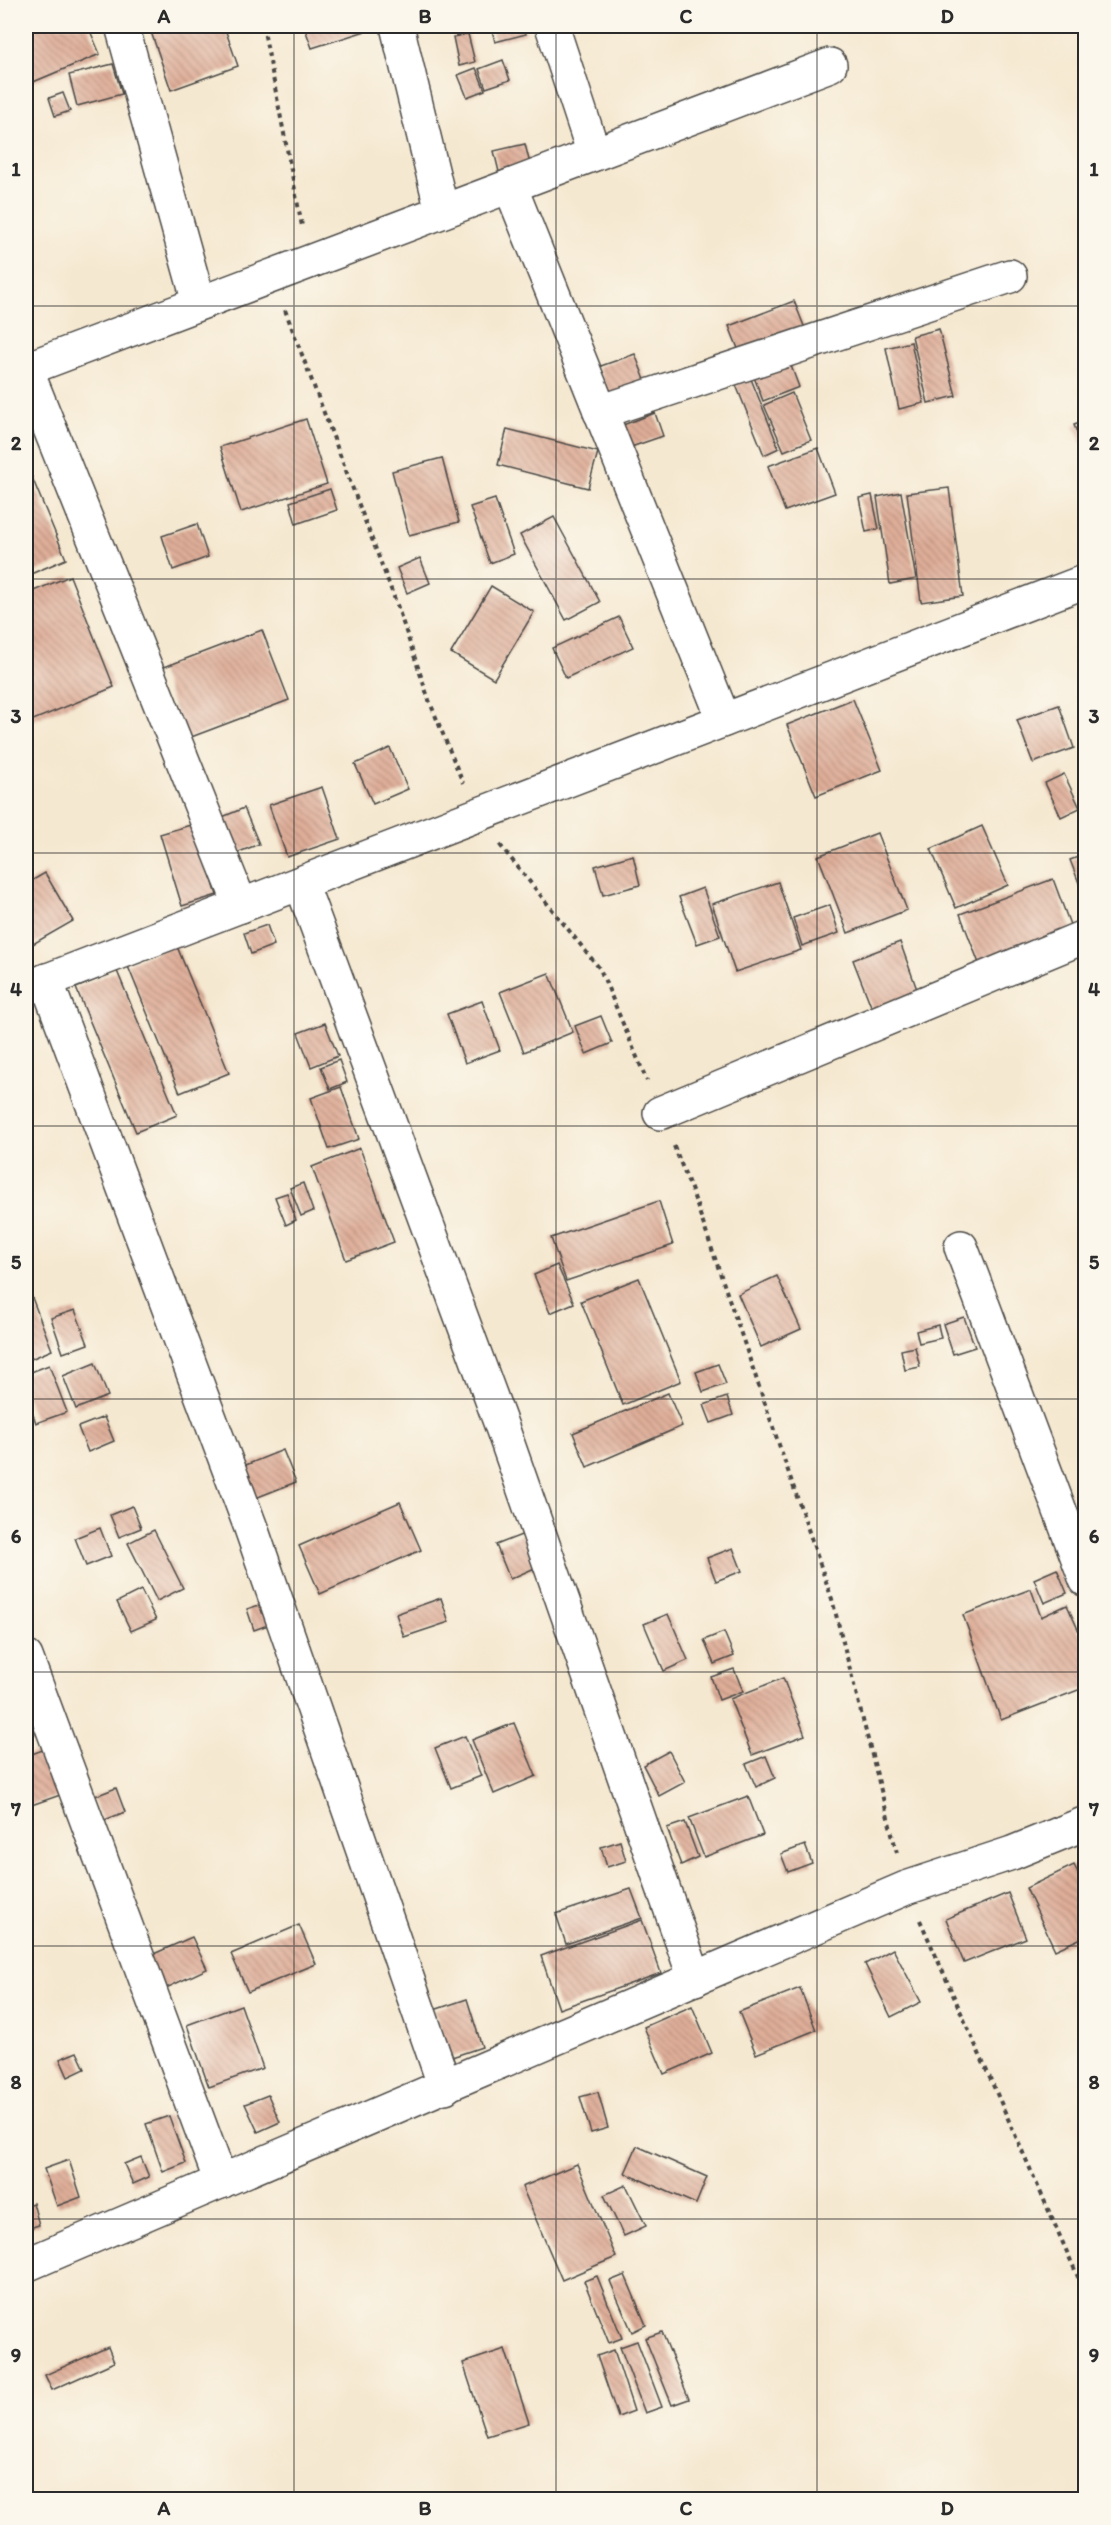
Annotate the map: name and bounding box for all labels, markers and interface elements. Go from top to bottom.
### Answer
text: A [157,4,171,28]
text: B [419,4,432,28]
text: C [680,4,693,28]
text: D [940,4,954,28]
text: 1 [11,157,21,181]
text: 1 [1089,157,1099,181]
text: 2 [11,431,22,455]
text: 2 [1089,431,1100,455]
text: 3 [11,704,22,728]
text: 3 [1089,704,1100,728]
text: 4 [10,977,22,1001]
text: 4 [1088,977,1100,1001]
text: 5 [11,1250,22,1274]
text: 5 [1089,1250,1100,1274]
text: 6 [11,1524,22,1548]
text: 6 [1089,1524,1100,1548]
text: 7 [10,1797,21,1821]
text: 7 [1088,1797,1099,1821]
text: 8 [11,2070,22,2094]
text: 8 [1089,2070,1100,2094]
text: 9 [11,2343,21,2367]
text: 9 [1089,2343,1099,2367]
text: A [157,2496,171,2520]
text: B [419,2496,432,2520]
text: C [680,2496,693,2520]
text: D [940,2496,954,2520]

